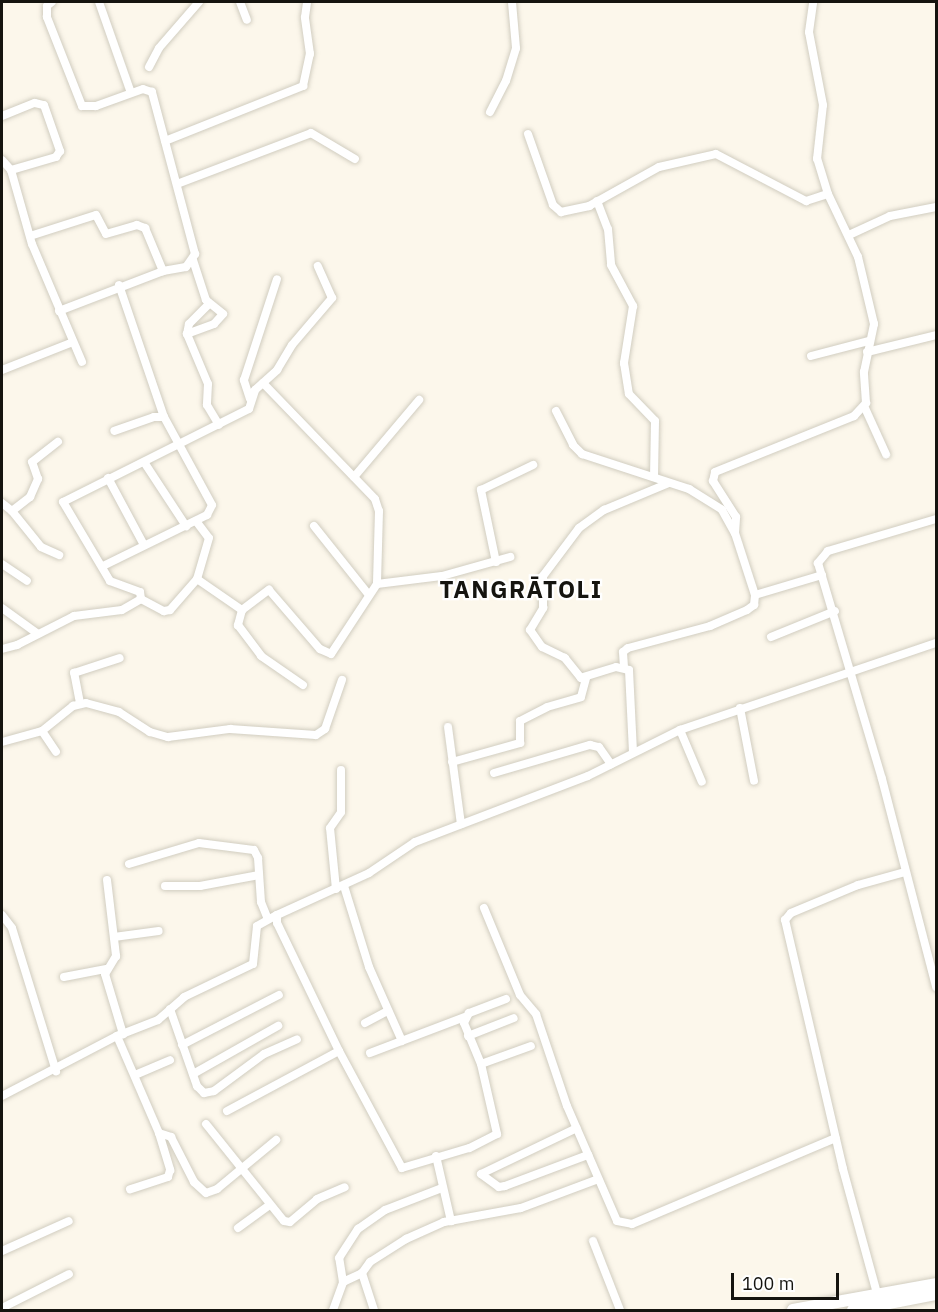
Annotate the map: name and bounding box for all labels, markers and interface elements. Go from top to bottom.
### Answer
district label: TANGRĀTOLI [439,576,603,604]
scale bar [734,1261,842,1299]
text: 100 m [742,1272,794,1295]

